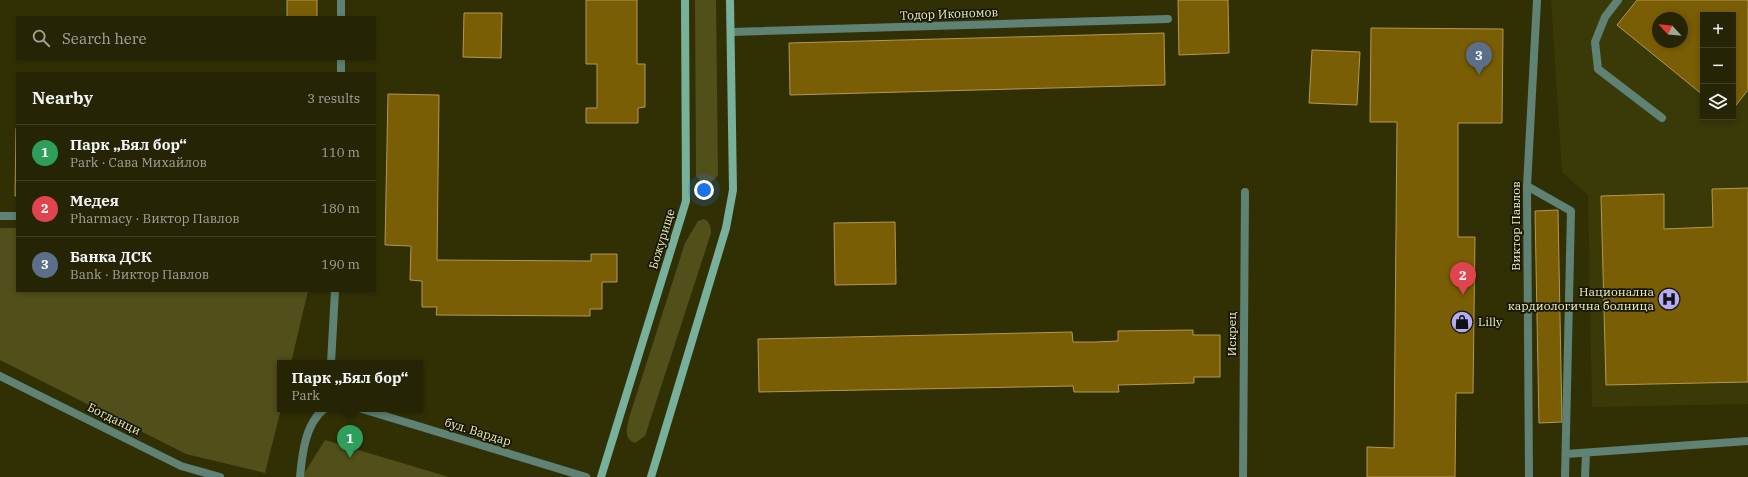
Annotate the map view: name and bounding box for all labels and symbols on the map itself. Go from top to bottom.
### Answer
street label: Тодор Икономов [900,4,999,23]
north arrow [1652,12,1688,48]
pin: 3 [1466,42,1492,75]
your location [694,180,714,200]
street label: Виктор Павлов [1508,181,1523,271]
street label: Божурище [645,207,678,271]
pin: 2 [1450,262,1476,295]
place label: Национална кардиологична болница [1508,284,1654,313]
hospital icon: Национална кардиологична болница [1656,286,1682,312]
shop icon: Lilly [1449,309,1475,335]
street label: Искрец [1224,312,1239,356]
place label: Lilly [1478,314,1503,329]
street label: Богданци [85,399,143,438]
street label: бул. Вардар [443,414,513,449]
pin: 1 [337,425,363,458]

